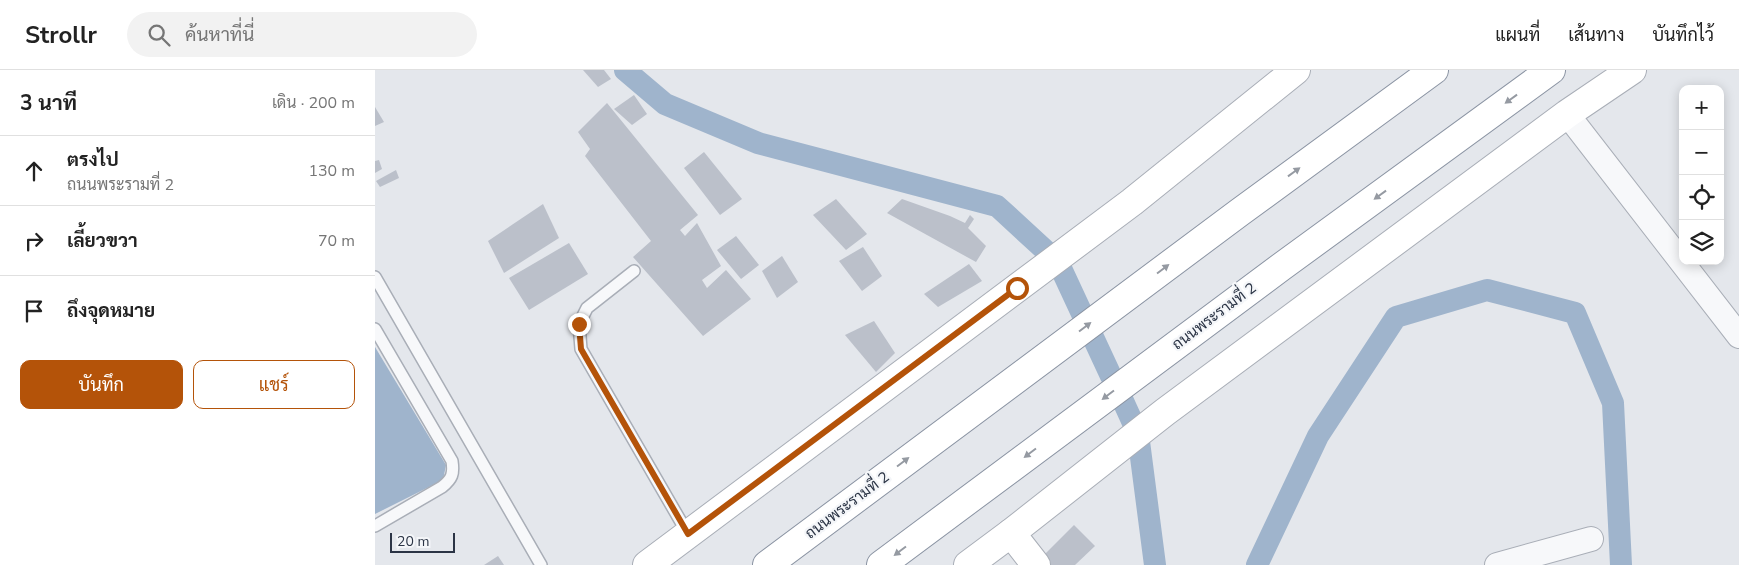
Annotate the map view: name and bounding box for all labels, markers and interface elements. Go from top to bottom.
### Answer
search box [127,12,477,57]
text: Strollr [25,19,97,51]
icon: search [145,21,173,49]
text: ค้นหาที่นี่ [185,22,254,48]
text: แผนที่ [1495,23,1540,47]
text: เส้นทาง [1568,23,1624,47]
text: บันทึกไว้ [1652,23,1714,47]
map controls [1679,85,1724,265]
button: + [1679,85,1724,130]
text: 3 นาที [20,89,77,117]
text: เดิน · 200 m [272,92,355,114]
one-way arrow [1504,94,1518,104]
button: − [1679,130,1724,175]
text: ตรงไป [67,147,119,173]
icon: ahead [20,157,48,185]
text: 130 m [308,160,355,182]
one-way arrow [1287,167,1300,178]
text: ถนนพระรามที่ 2 [67,174,174,196]
button: locate [1679,175,1724,220]
one-way arrow [1374,189,1387,200]
button: layers [1679,220,1724,265]
icon: right [20,227,48,255]
text: เลี้ยวขวา [67,228,138,254]
text: 70 m [318,230,355,252]
one-way arrow [1156,264,1170,274]
street label: ถนนพระรามที่ 2 [1165,274,1260,354]
route start [1006,277,1029,300]
icon: arrive [20,297,48,325]
text: ถึงจุดหมาย [67,298,155,324]
route end [568,313,591,336]
one-way arrow [1078,322,1092,332]
button: บันทึก [20,360,183,409]
button: แชร์ [193,360,355,409]
one-way arrow [1102,390,1115,401]
one-way arrow [1024,448,1037,459]
one-way arrow [896,457,910,467]
street label: ถนนพระรามที่ 2 [798,463,893,543]
scale bar [390,530,455,553]
text: 20 m [397,532,429,551]
one-way arrow [894,545,907,556]

